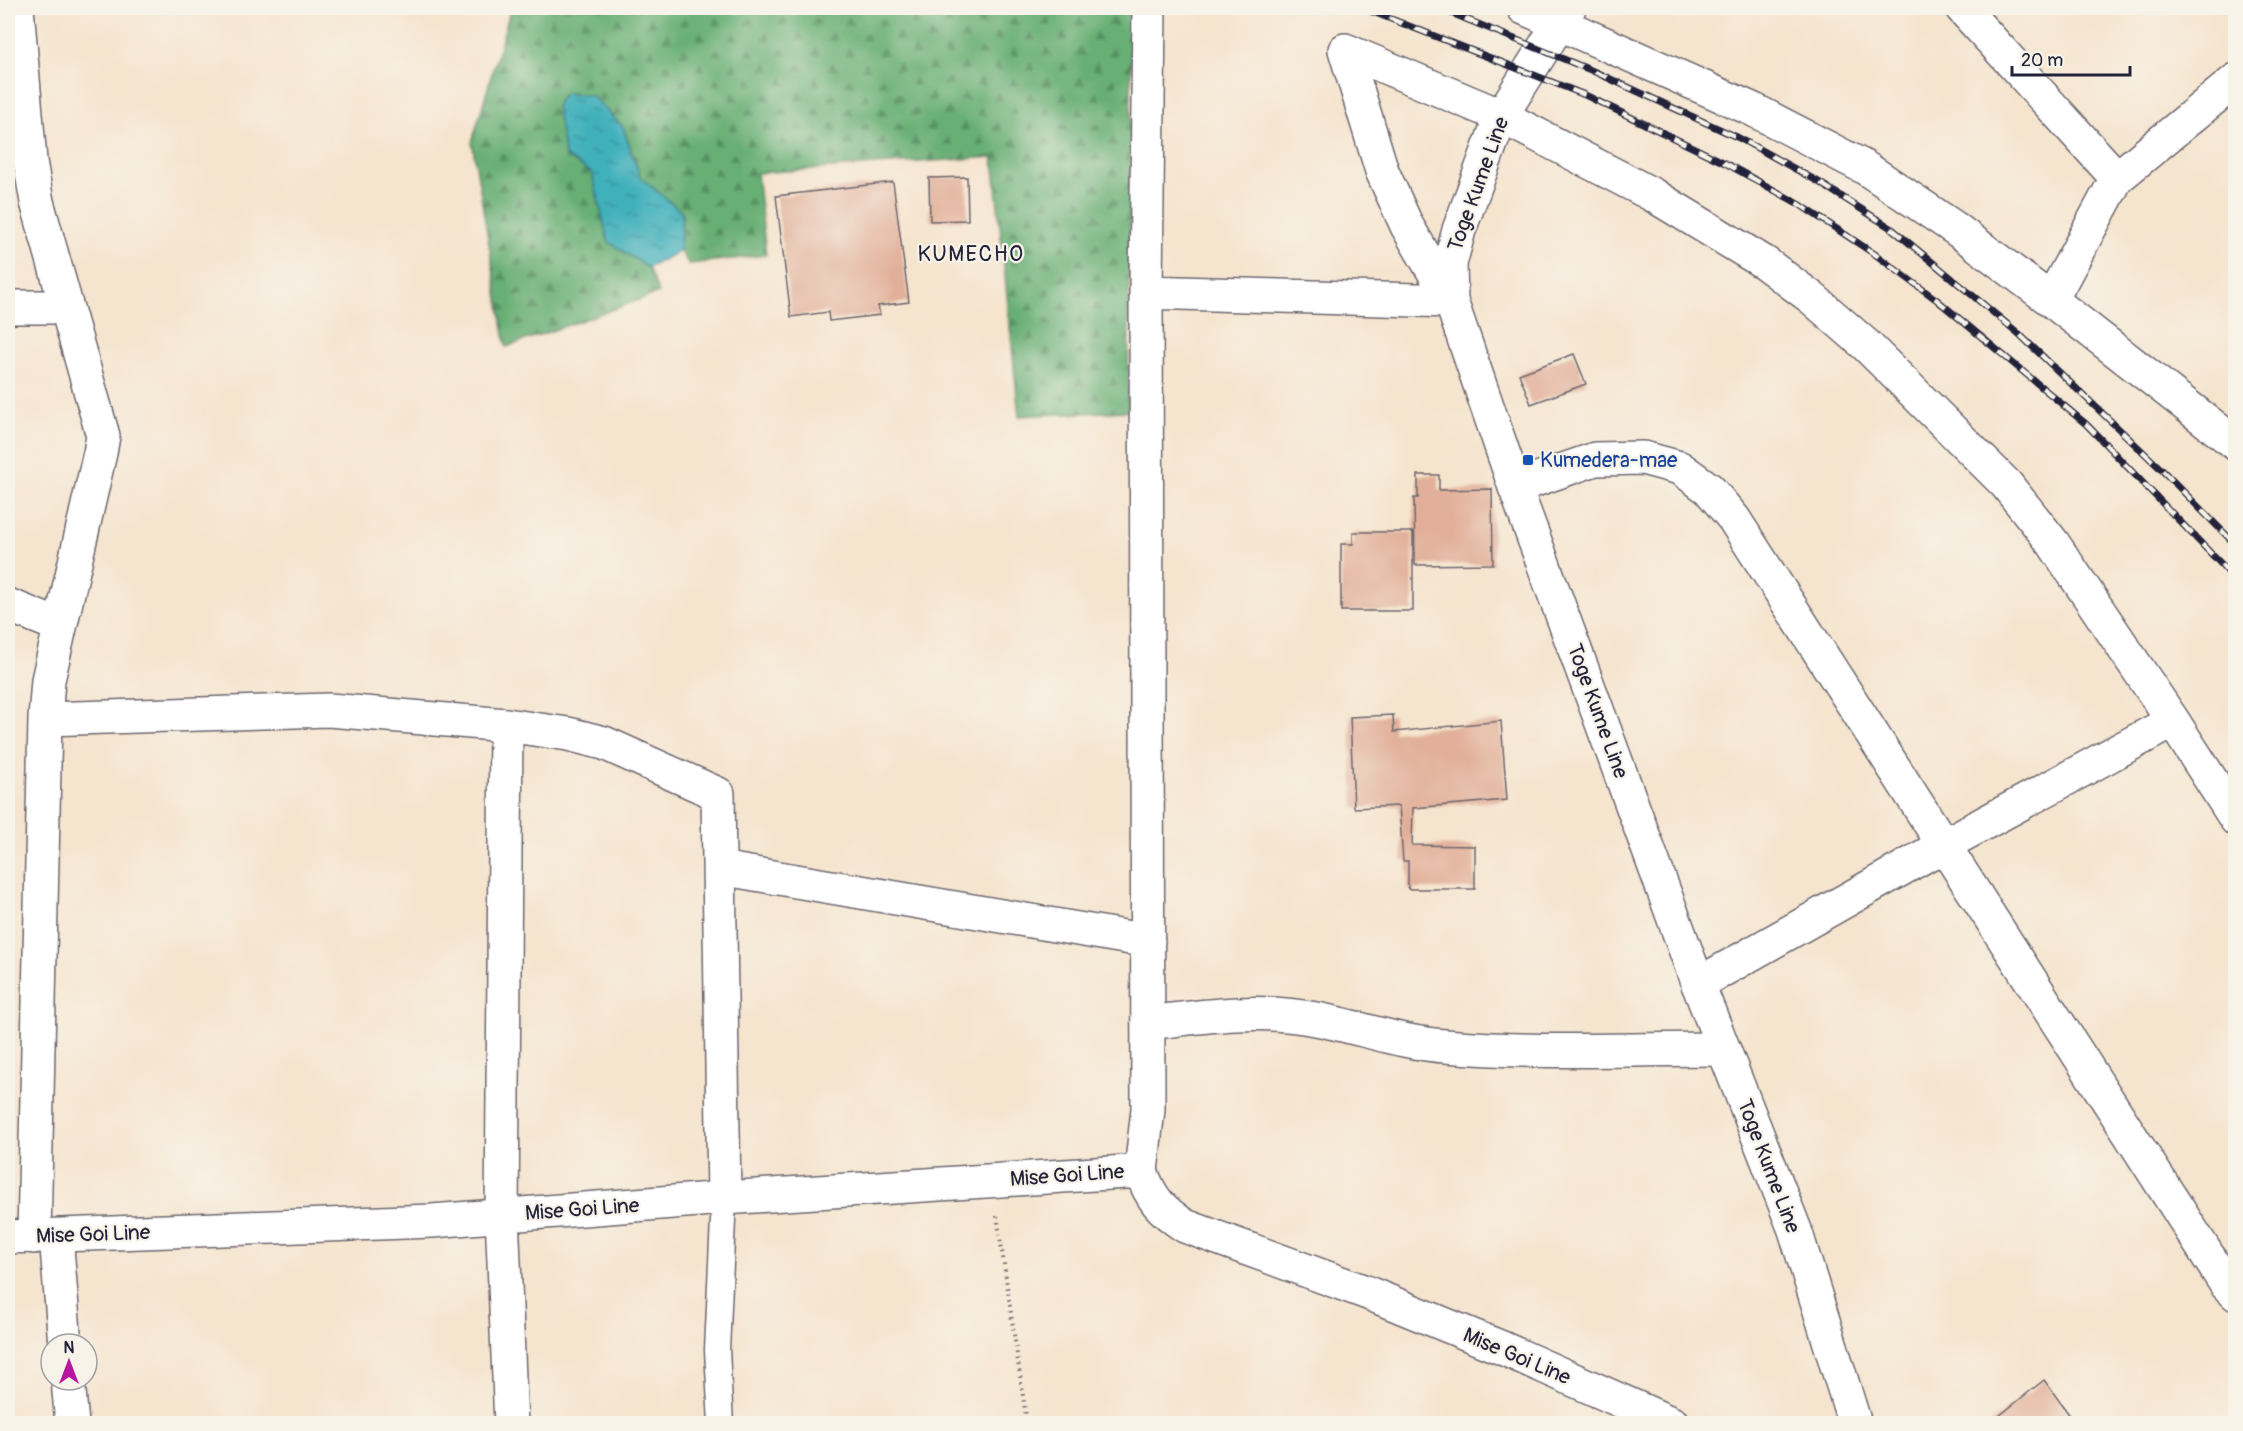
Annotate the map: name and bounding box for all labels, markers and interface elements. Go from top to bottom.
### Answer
scale bar [2012,39,2130,77]
text: 20 m [2021,49,2063,72]
street label: Toge Kume Line [1442,113,1516,255]
district label: KUMECHO [917,240,1025,268]
place label: Kumedera-mae [1540,447,1678,474]
marker: Kumedera-mae [1521,453,1535,467]
street label: Toge Kume Line [1561,640,1635,783]
street label: Toge Kume Line [1731,1095,1807,1238]
street label: Mise Goi Line [1009,1158,1126,1193]
street label: Mise Goi Line [524,1192,641,1227]
street label: Mise Goi Line [35,1219,151,1250]
street label: Mise Goi Line [1459,1322,1575,1391]
north arrow [39,1332,99,1392]
text: N [64,1338,75,1358]

